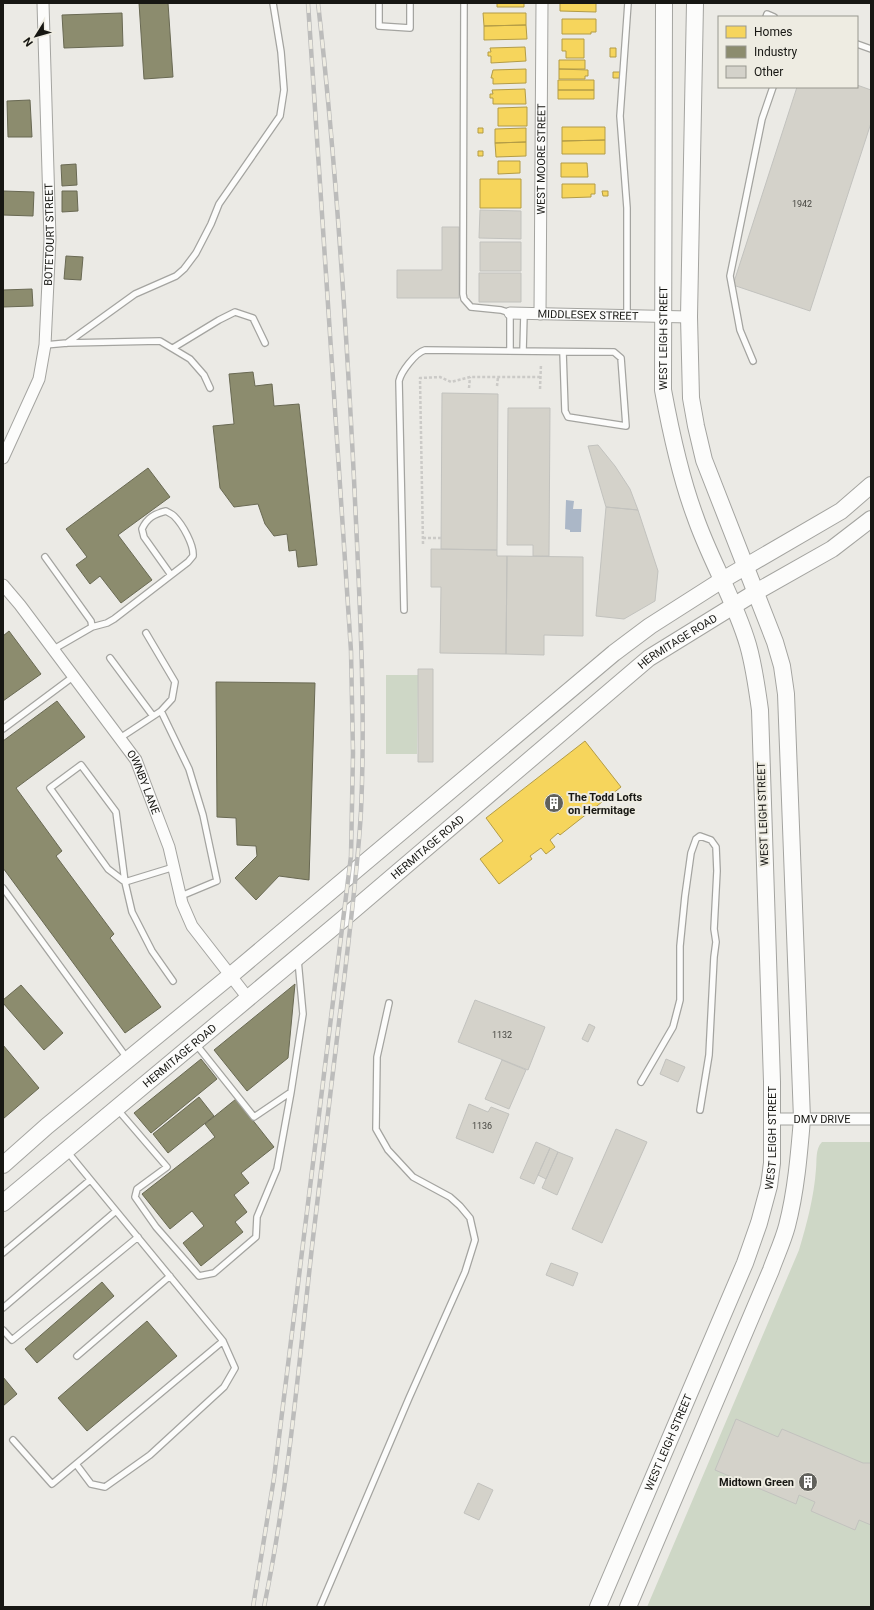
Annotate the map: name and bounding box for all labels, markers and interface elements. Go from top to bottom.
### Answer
north arrow [16,16,56,56]
legend [718,16,858,88]
text: Homes [754,25,792,39]
text: N [21,35,36,49]
text: Industry [754,45,798,59]
text: Other [754,65,783,79]
street label: WEST MOORE STREET [534,103,548,215]
street label: BOTETOURT STREET [41,182,57,286]
house number: 1942 [792,199,812,209]
street label: WEST LEIGH STREET [656,286,670,390]
street label: MIDDLESEX STREET [537,307,639,322]
street label: HERMITAGE ROAD [635,611,719,671]
street label: OWNBY LANE [124,747,162,816]
street label: WEST LEIGH STREET [755,761,771,866]
place label: The Todd Lofts on Hermitage [568,791,642,817]
building icon: The Todd Lofts on Hermitage [543,792,565,814]
street label: HERMITAGE ROAD [388,812,467,882]
street label: HERMITAGE ROAD [140,1021,219,1090]
house number: 1132 [492,1030,512,1040]
street label: WEST LEIGH STREET [762,1086,779,1191]
street label: DMV DRIVE [794,1113,850,1126]
house number: 1136 [472,1121,492,1131]
street label: WEST LEIGH STREET [642,1392,695,1493]
building icon: Midtown Green [797,1471,819,1493]
place label: Midtown Green [719,1476,794,1489]

